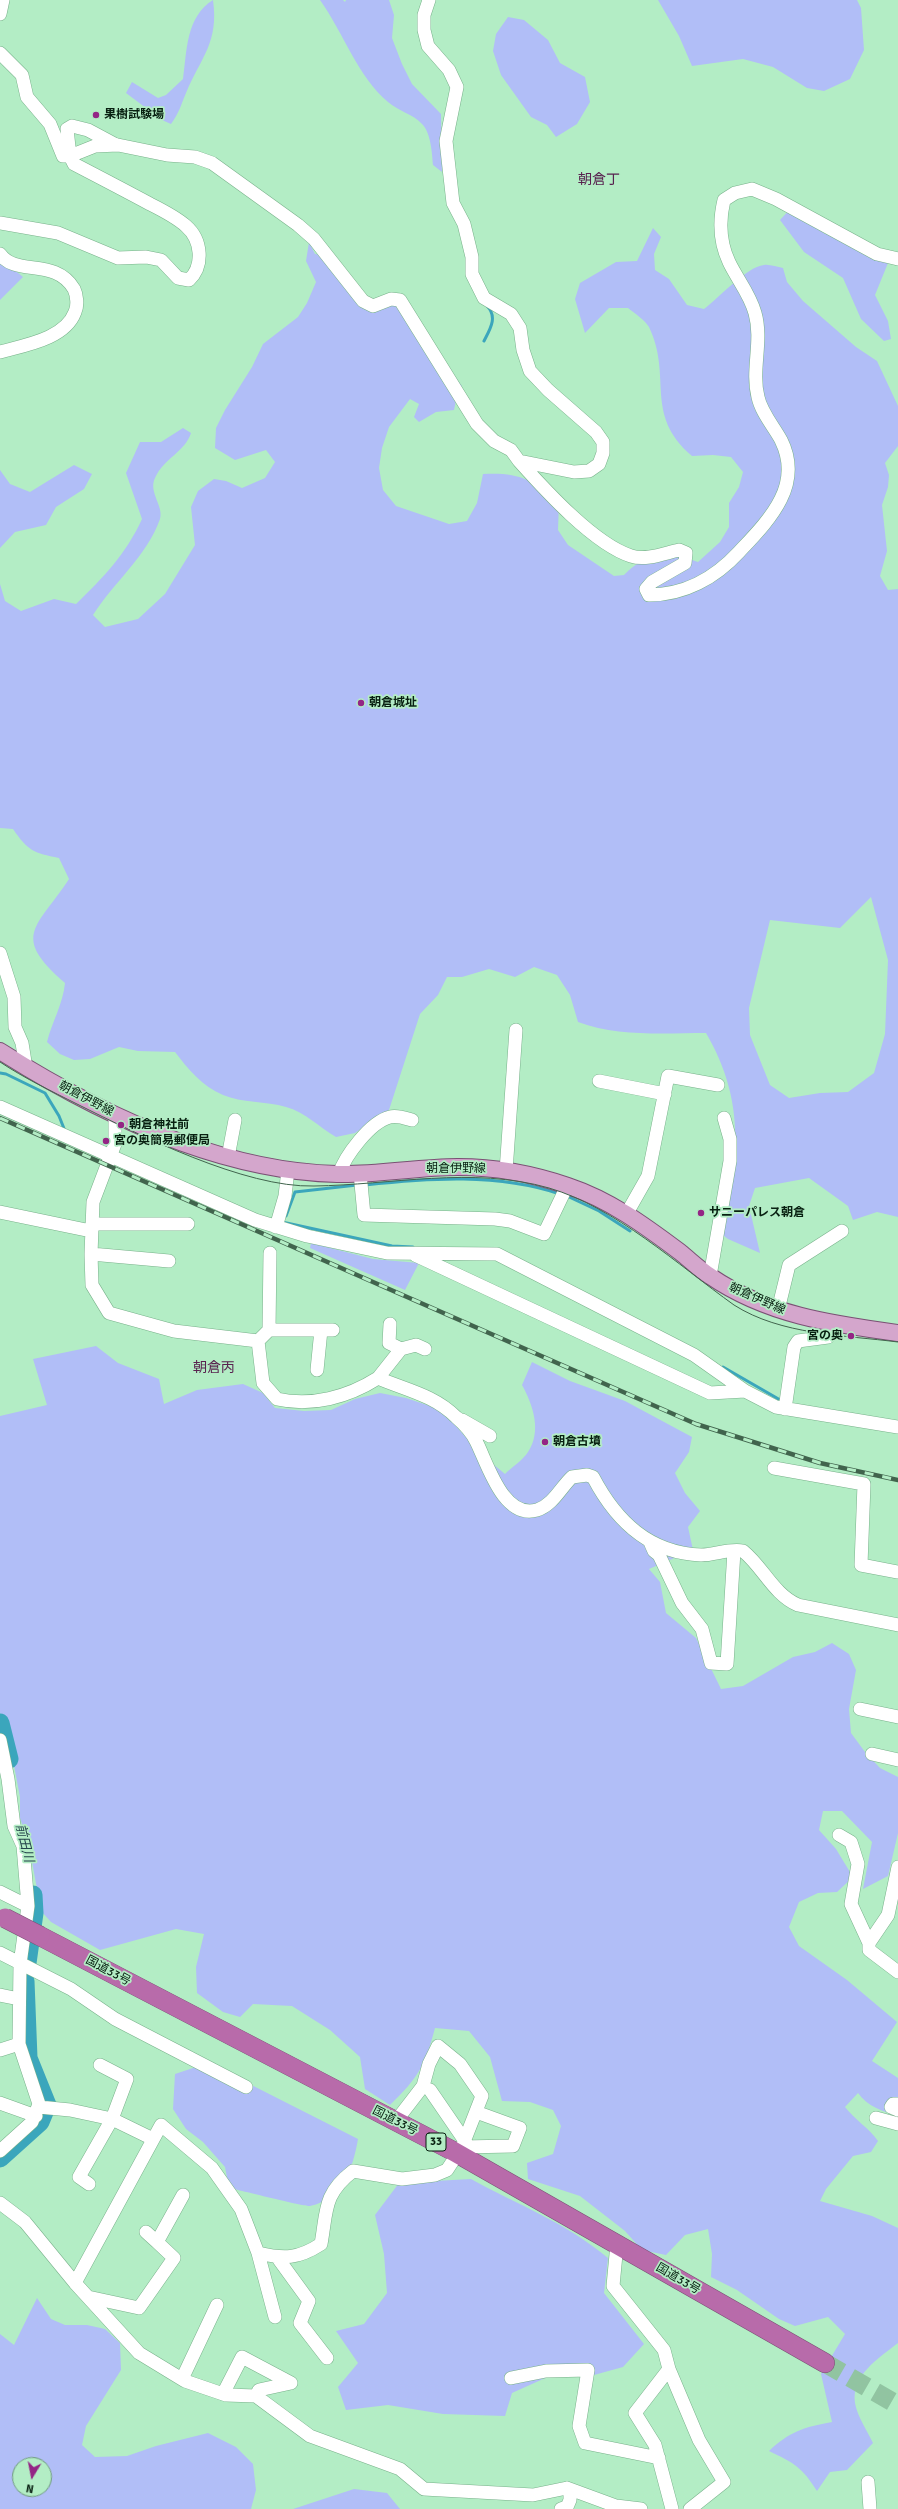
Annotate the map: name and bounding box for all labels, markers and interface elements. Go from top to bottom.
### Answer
place label: 果樹試験場 [104,108,164,122]
marker: 果樹試験場 [91,110,101,120]
district label: 朝倉丁 [578,172,620,188]
place label: 朝倉城址 [369,696,417,710]
marker: 朝倉城址 [356,698,366,708]
street label: 朝倉伊野線 [56,1079,116,1119]
place label: 朝倉神社前 [129,1118,189,1132]
marker: 朝倉神社前 [116,1120,126,1130]
place label: 宮の奥簡易郵便局 [114,1134,210,1148]
marker: 宮の奥簡易郵便局 [101,1136,111,1146]
street label: 朝倉伊野線 [426,1162,486,1176]
place label: サニーパレス朝倉 [709,1206,805,1220]
marker: サニーパレス朝倉 [696,1208,706,1218]
street label: 朝倉伊野線 [727,1280,787,1318]
place label: 宮の奥 [807,1329,843,1343]
marker: 宮の奥 [846,1331,856,1341]
district label: 朝倉丙 [193,1360,235,1376]
place label: 朝倉古墳 [553,1435,601,1449]
marker: 朝倉古墳 [540,1437,550,1447]
water label: 前田川 [12,1822,36,1864]
street label: 国道33号 [83,1953,133,1989]
street label: 国道33号 [370,2103,420,2139]
road number: 33 [426,2133,446,2151]
street label: 国道33号 [653,2261,703,2297]
north arrow [12,2457,52,2497]
text: N [25,2481,35,2495]

